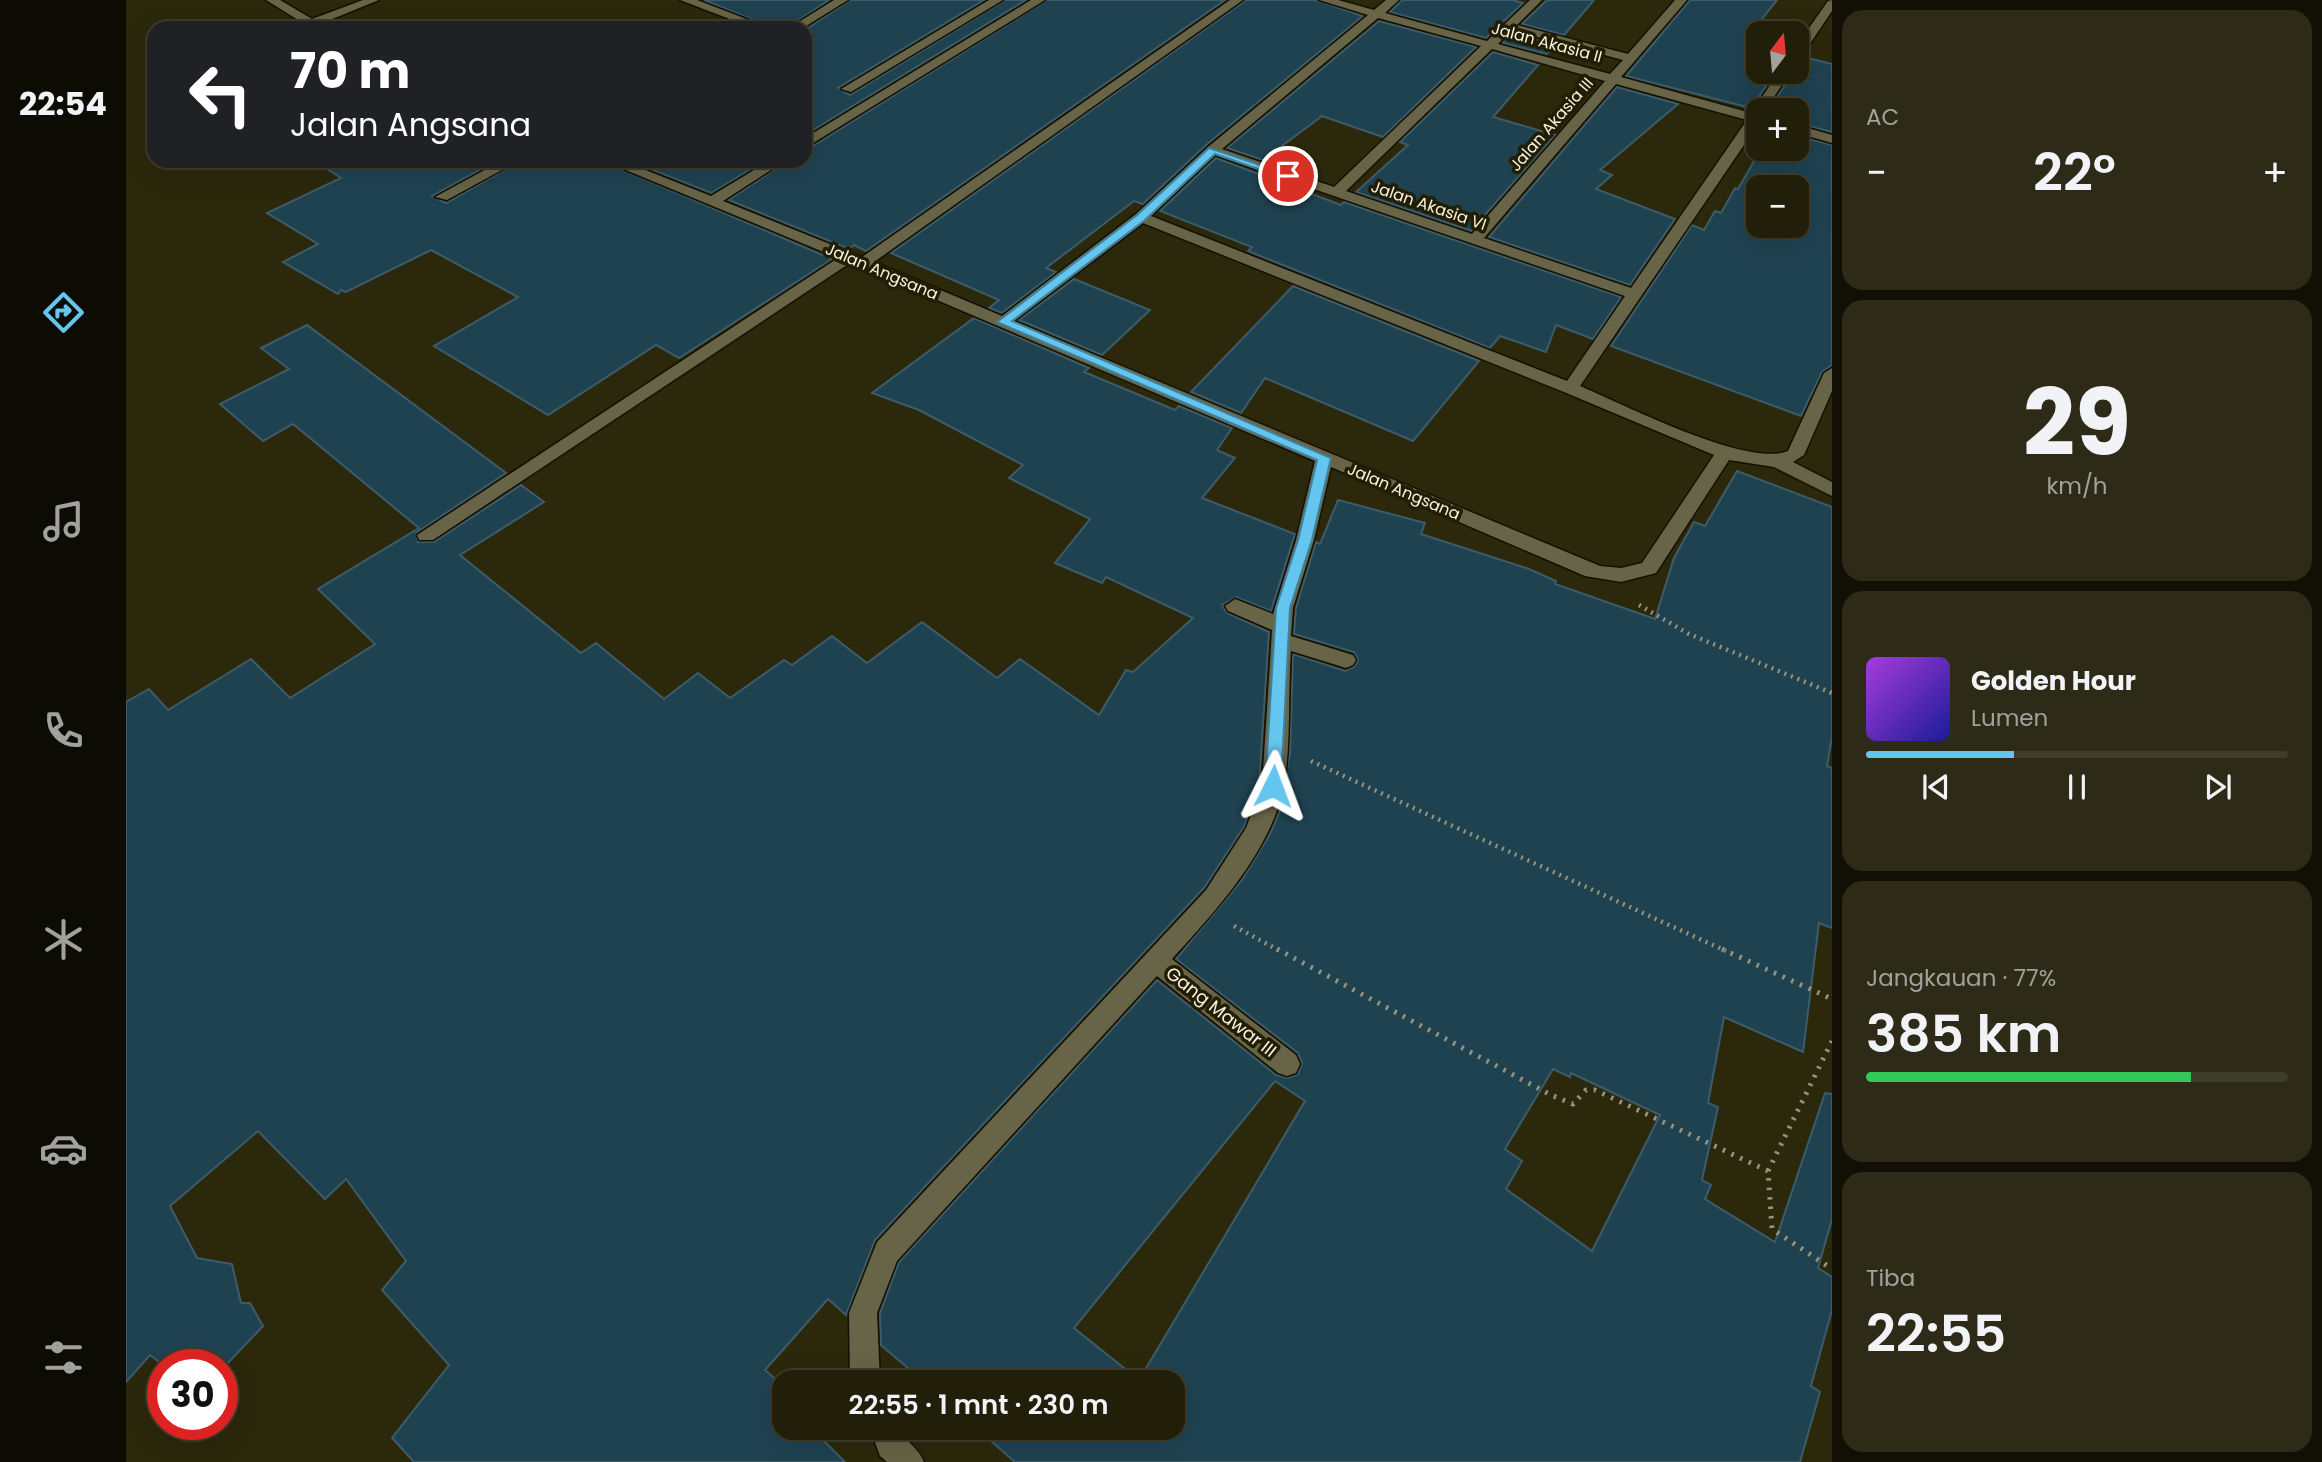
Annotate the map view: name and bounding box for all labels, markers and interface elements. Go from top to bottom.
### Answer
street label: Jalan Akasia II [1489,17,1605,68]
north arrow [1746,21,1810,84]
map controls [1746,21,1809,238]
text: 70 m [290,37,410,105]
icon: left [175,49,266,140]
street label: Jalan Akasia III [1504,72,1599,176]
text: 22:54 [19,81,107,126]
button: + [1746,98,1809,161]
text: AC [1866,101,1899,133]
text: Jalan Angsana [290,102,531,147]
text: 22° [2033,136,2116,209]
pin [1258,146,1318,206]
text: − [1866,146,1887,199]
text: + [2262,146,2288,199]
icon: arrive [1269,157,1307,195]
street label: Jalan Akasia VI [1368,175,1490,236]
button: − [1746,175,1809,238]
street label: Jalan Angsana [822,237,942,306]
icon: directions [39,288,88,337]
text: 29 [2023,359,2131,487]
street label: Jalan Angsana [1344,457,1464,526]
text: km/h [2046,470,2108,502]
icon: music [39,497,88,546]
text: Golden Hour [1971,663,2136,699]
text: Lumen [1971,702,2048,734]
icon: phone [39,706,88,755]
position arrow [1236,749,1310,823]
icon: previous [1917,768,1955,806]
icon: pause [2058,768,2096,806]
icon: next [2199,768,2237,806]
icon: climate [39,915,88,964]
street label: Gang Mawar III [1161,960,1282,1063]
text: Jangkauan · 77% [1866,962,2056,994]
text: 385 km [1866,997,2061,1070]
icon: car [39,1124,88,1173]
text: Tiba [1866,1262,1915,1294]
text: 22:55 [1866,1297,2006,1370]
icon: filters [39,1333,88,1382]
speed limit sign: 30 [147,1349,238,1440]
text: 22:55 · 1 mnt · 230 m [849,1387,1108,1423]

